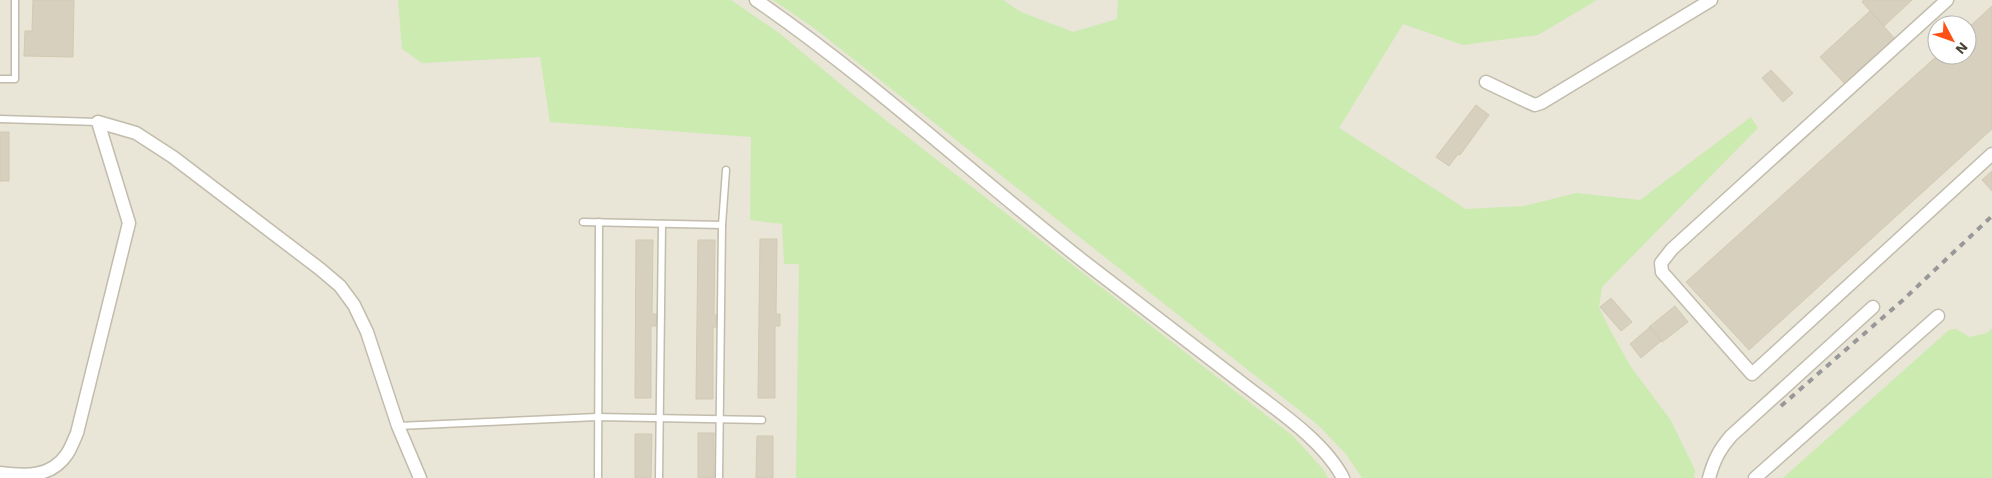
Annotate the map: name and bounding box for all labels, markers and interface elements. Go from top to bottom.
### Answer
north arrow [1927,15,1977,65]
text: N [1952,39,1971,58]

